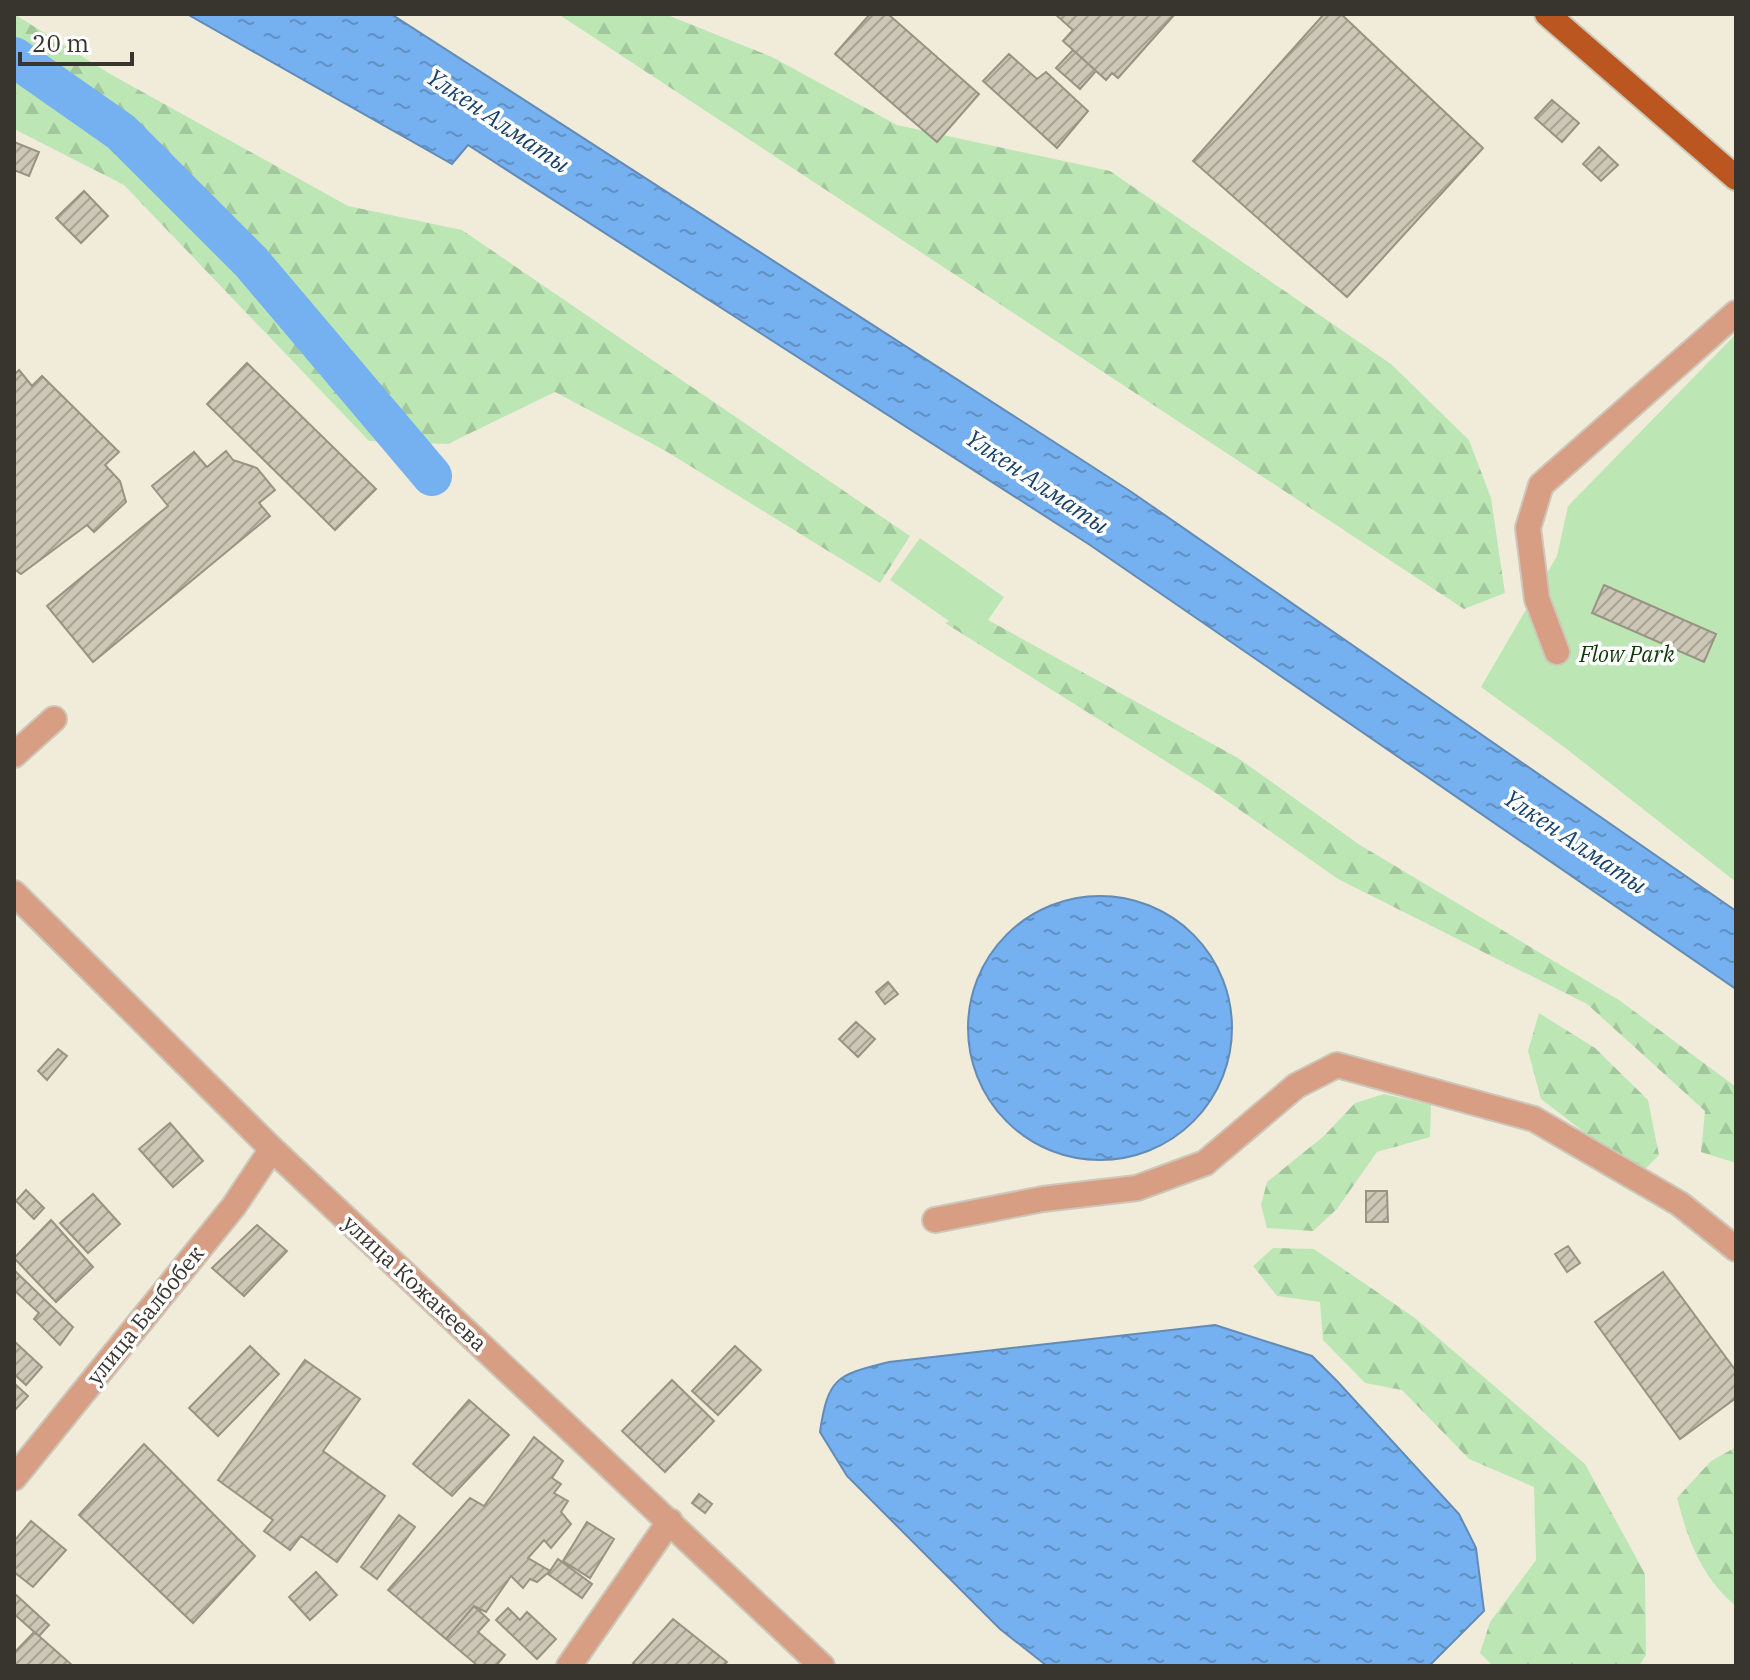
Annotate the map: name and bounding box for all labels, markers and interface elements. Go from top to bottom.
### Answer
scale bar [20,16,132,66]
text: 20 m [32,27,89,59]
water label: Үлкен Алматы [421,61,576,180]
water label: Үлкен Алматы [960,422,1115,541]
park label: Flow Park [1578,639,1675,668]
water label: Үлкен Алматы [1498,782,1653,901]
street label: улица Кожакеева [337,1208,494,1357]
street label: улица Балбобек [80,1239,210,1390]

